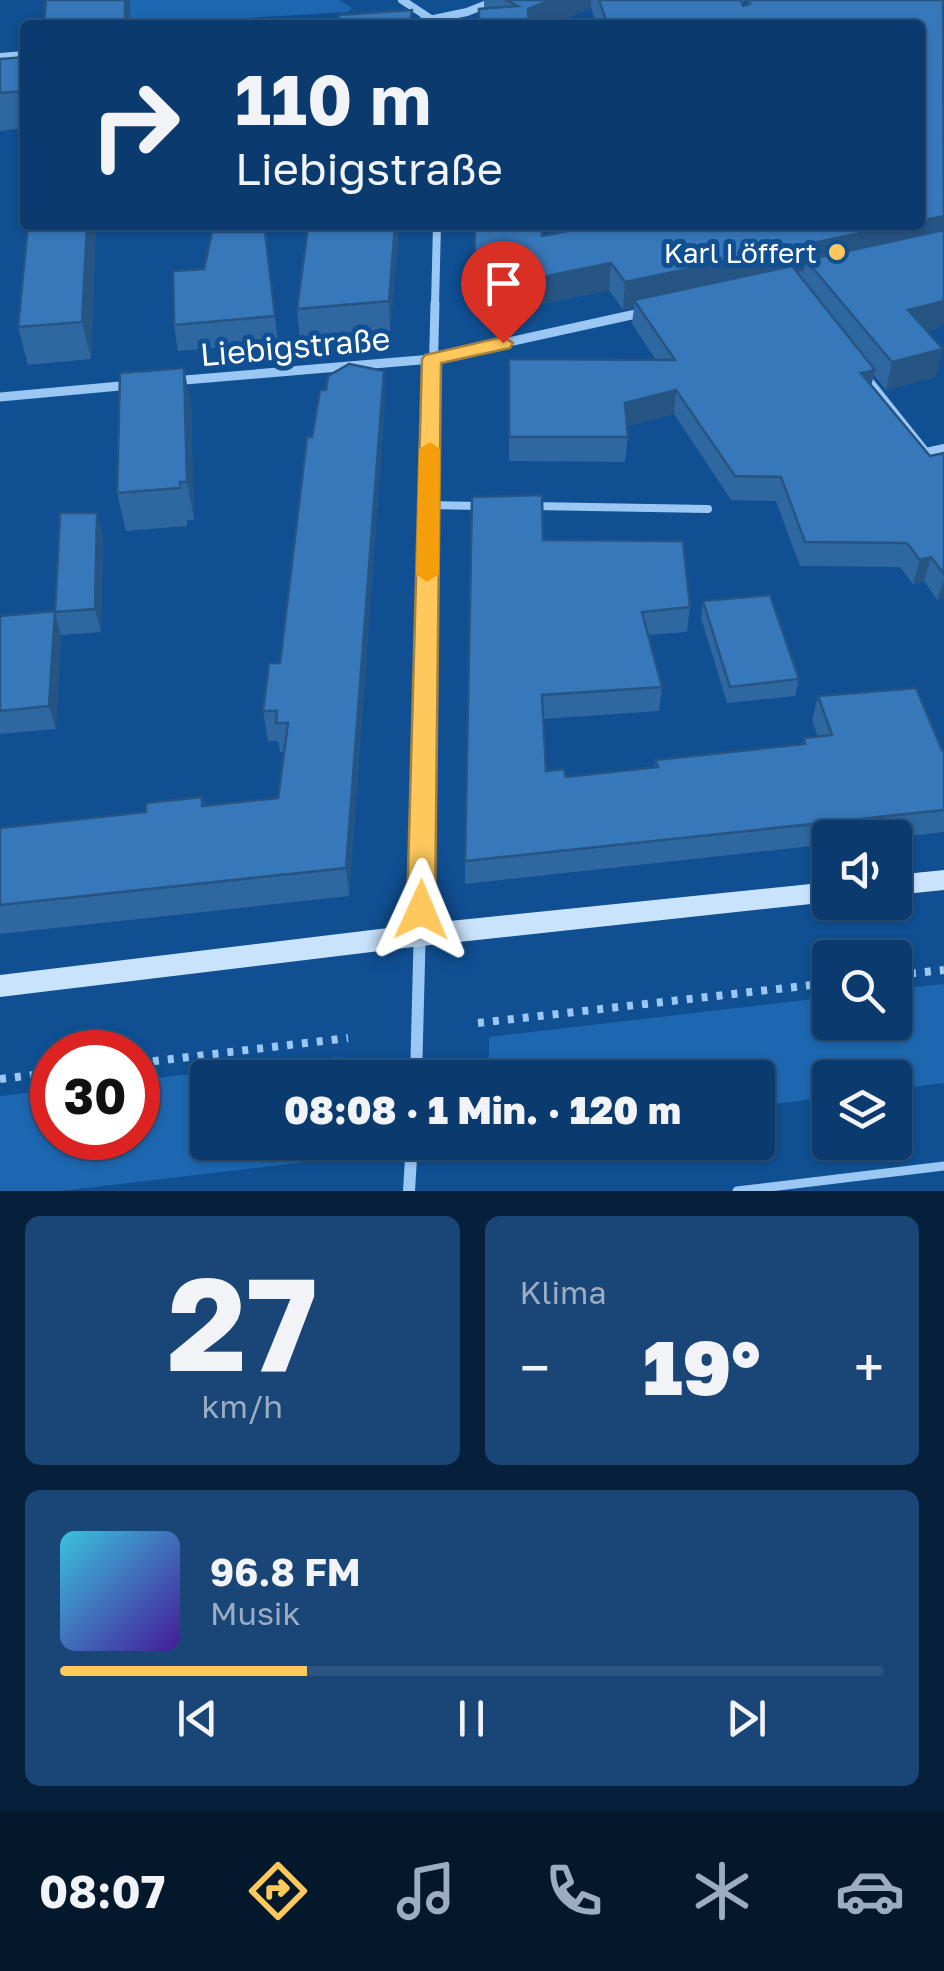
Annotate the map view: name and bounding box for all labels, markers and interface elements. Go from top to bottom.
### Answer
text: 110 m [235,56,431,140]
icon: right [70,60,200,190]
text: Liebigstraße [235,141,503,195]
place label: Karl Löffert [664,236,817,269]
pin [461,241,546,344]
marker: Karl Löffert [826,241,848,263]
icon: arrive [476,256,531,311]
street label: Liebigstraße [198,319,392,373]
map controls [812,820,912,1160]
button: sound [812,820,912,920]
position arrow [369,858,473,962]
button: search [812,940,912,1040]
speed limit sign: 30 [30,1030,160,1160]
button: layers [812,1060,912,1160]
text: 08:08 · 1 Min. · 120 m [284,1087,681,1132]
text: 27 [167,1244,317,1400]
text: Klima [520,1273,606,1311]
text: 19° [643,1321,761,1412]
text: − [520,1334,550,1400]
text: + [854,1334,884,1400]
text: km/h [202,1387,283,1425]
text: 96.8 FM [210,1549,361,1594]
text: Musik [210,1594,301,1632]
icon: previous [170,1691,225,1746]
icon: pause [444,1691,499,1746]
icon: next [719,1691,774,1746]
icon: directions [243,1856,313,1926]
icon: music [391,1856,461,1926]
icon: phone [539,1856,609,1926]
icon: climate [687,1856,757,1926]
icon: car [835,1856,905,1926]
text: 08:07 [39,1864,165,1918]

